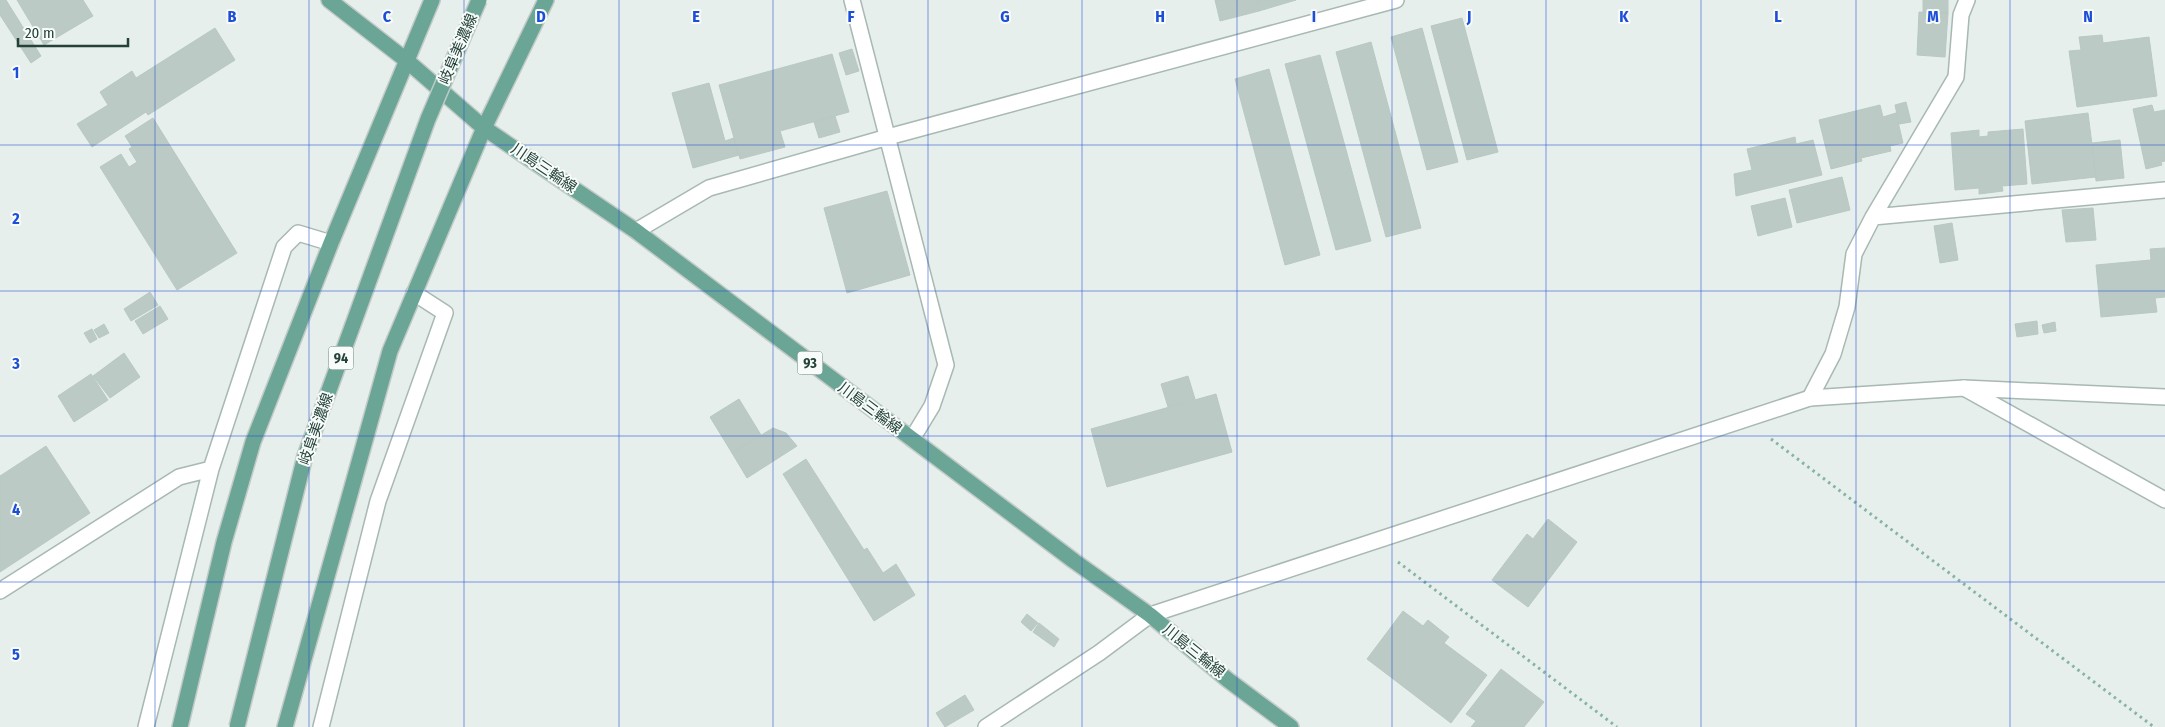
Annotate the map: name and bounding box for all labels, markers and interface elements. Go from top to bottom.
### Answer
text: B [228,7,237,26]
text: C [383,7,392,26]
text: D [536,7,546,26]
text: E [692,7,700,26]
text: F [847,7,855,26]
text: G [1000,7,1010,26]
text: H [1155,7,1165,26]
text: I [1312,7,1316,26]
text: J [1466,7,1471,26]
text: K [1619,7,1629,26]
text: L [1774,7,1782,26]
text: M [1927,7,1939,26]
text: N [2083,7,2093,26]
street label: 岐阜美濃線 [435,11,481,87]
scale bar [18,15,128,47]
text: 20 m [25,24,55,42]
text: 1 [13,63,19,82]
street label: 川島三輪線 [508,140,580,196]
text: 2 [11,209,20,228]
road number: 94 [328,346,354,369]
road number: 93 [798,352,822,374]
text: 3 [11,354,20,373]
street label: 川島三輪線 [835,378,905,438]
street label: 岐阜美濃線 [295,391,337,467]
text: 4 [12,500,20,519]
street label: 川島三輪線 [1159,620,1229,682]
text: 5 [12,645,20,664]

